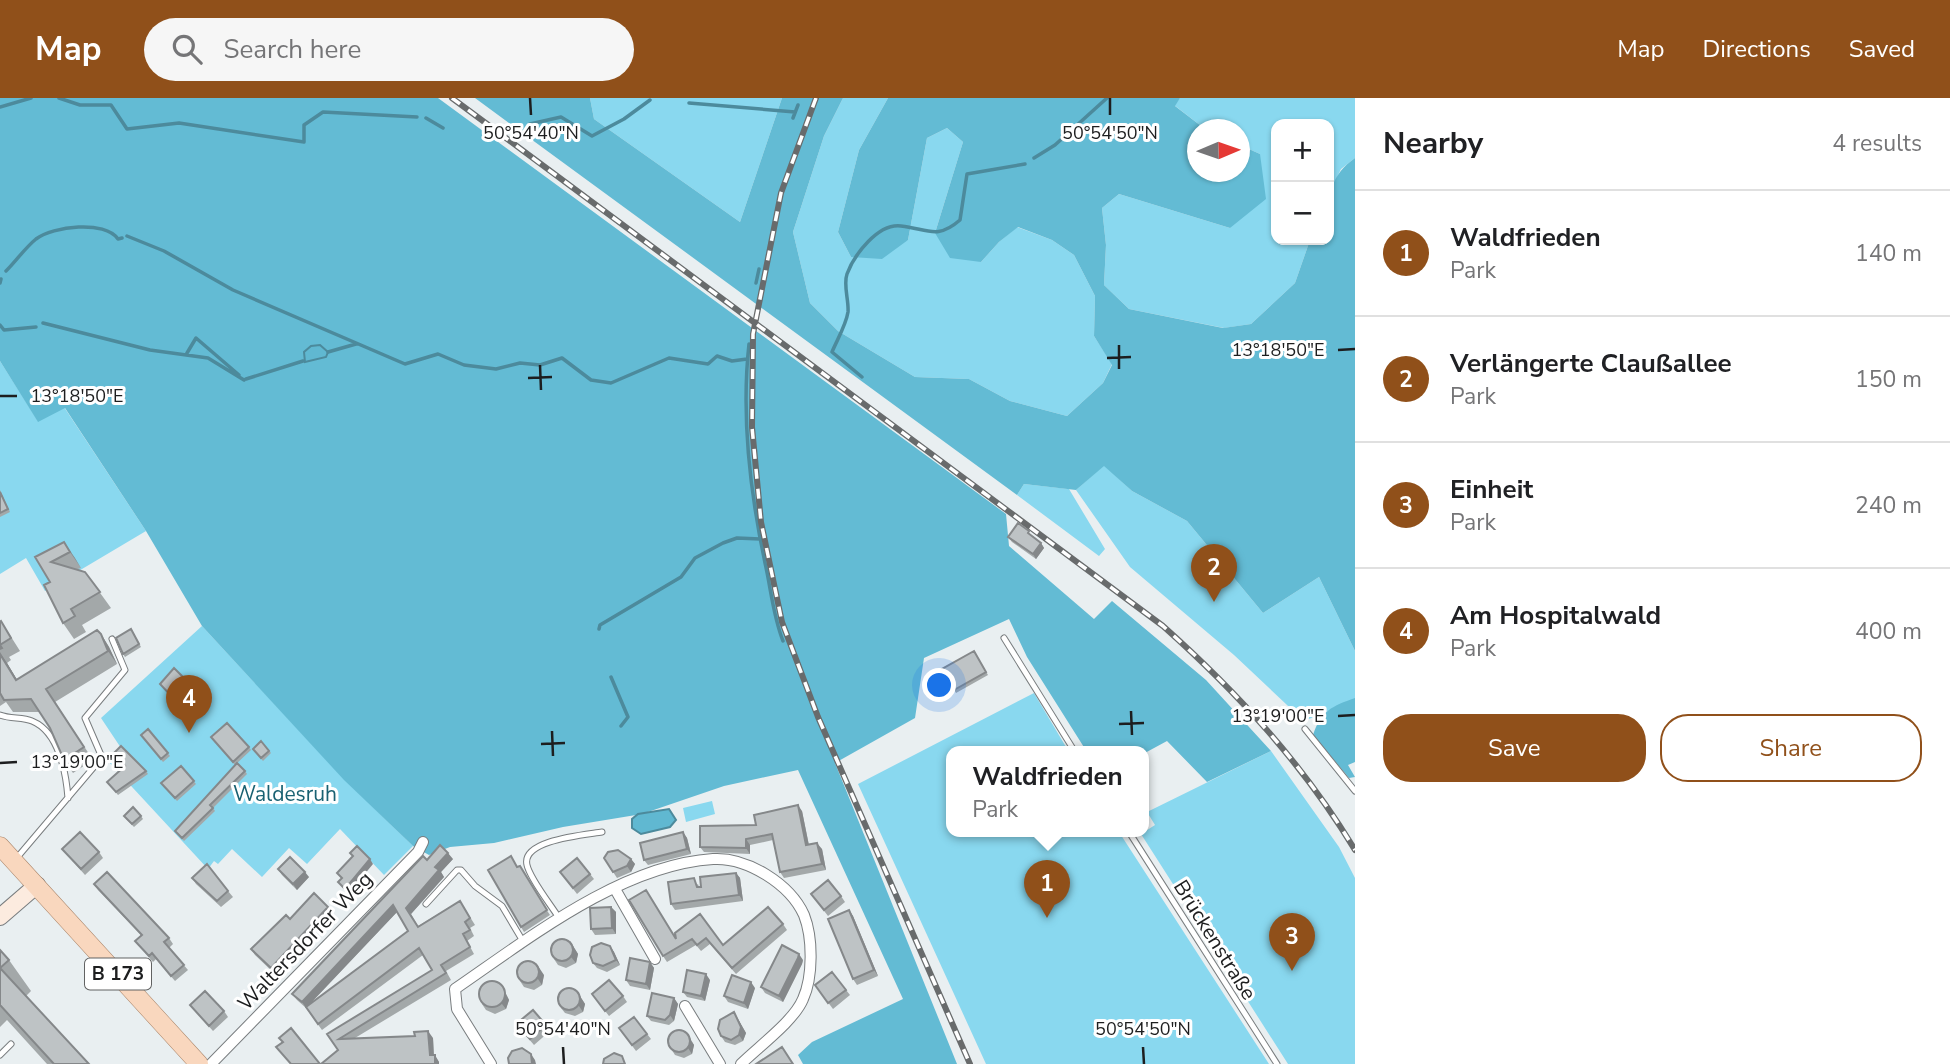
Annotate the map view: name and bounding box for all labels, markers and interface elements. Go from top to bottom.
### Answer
search box [144,18,634,81]
text: Map [35,27,102,72]
icon: search [168,30,206,68]
text: Search here [224,32,361,67]
text: Map [1617,33,1664,65]
text: Directions [1702,33,1811,65]
text: Saved [1849,33,1915,65]
north arrow [1187,119,1250,182]
map controls [1271,119,1334,245]
button: + [1271,119,1334,182]
text: 50°54'40"N [483,121,579,145]
text: 50°54'50"N [1062,121,1158,145]
text: Nearby [1383,123,1483,164]
text: 4 results [1832,128,1922,159]
button: − [1271,182,1334,245]
text: Waldfrieden [1450,220,1601,255]
text: 1 [1399,238,1413,269]
text: 140 m [1855,238,1922,269]
text: Park [1450,255,1496,286]
text: 13°18'50"E [1232,338,1325,362]
text: Verlängerte Claußallee [1450,346,1732,381]
text: 2 [1399,364,1413,395]
text: 150 m [1855,364,1922,395]
text: Park [1450,381,1496,412]
text: 13°18'50"E [31,384,124,408]
text: Einheit [1450,472,1533,507]
text: 3 [1399,490,1413,521]
text: 240 m [1855,490,1922,521]
text: Park [1450,507,1496,538]
pin: 2 [1191,544,1237,602]
text: Am Hospitalwald [1450,598,1661,633]
text: 4 [1399,616,1413,647]
text: 400 m [1855,616,1922,647]
text: Park [1450,633,1496,664]
your location [922,668,956,702]
pin: 4 [166,675,212,733]
text: 13°19'00"E [1232,704,1325,728]
button: Save [1383,714,1646,782]
button: Share [1660,714,1922,782]
popup [946,746,1149,837]
text: 13°19'00"E [31,750,124,774]
text: Waldfrieden [972,759,1123,794]
park label: Waldesruh [233,780,337,808]
text: Park [972,794,1018,825]
pin: 1 [1024,860,1070,918]
street label: Waltersdorfer Weg [231,865,379,1017]
street label: Brückenstraße [1167,875,1263,1005]
pin: 3 [1269,913,1315,971]
road number: B 173 [85,958,151,989]
text: 50°54'40"N [515,1017,611,1041]
text: 50°54'50"N [1095,1017,1191,1041]

